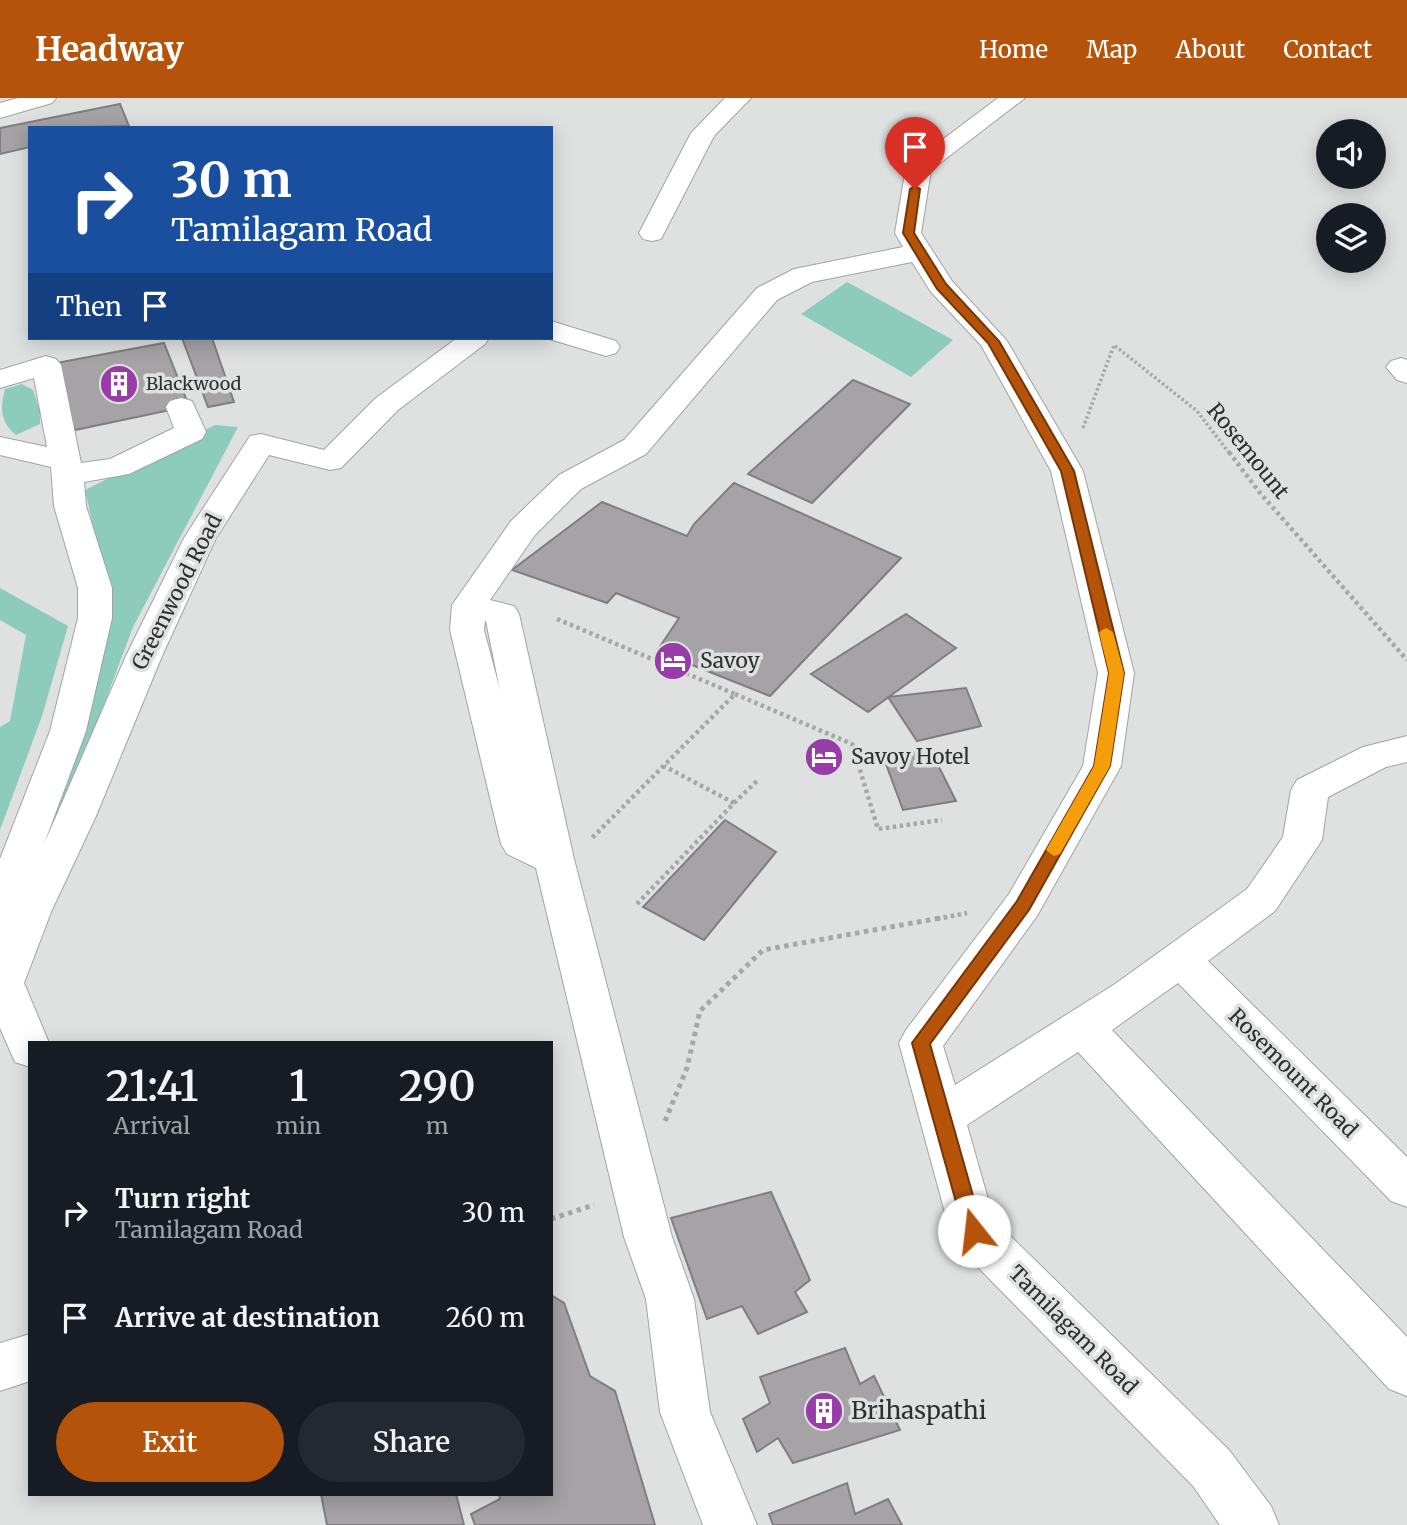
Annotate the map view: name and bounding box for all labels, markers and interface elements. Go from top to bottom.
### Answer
text: Headway [35,29,184,70]
text: Home [979,34,1048,65]
text: Map [1086,34,1137,65]
text: About [1175,34,1245,65]
text: Contact [1283,34,1372,65]
pin [885,117,945,189]
map controls [1316,119,1386,273]
button: sound [1316,119,1386,189]
icon: arrive [896,128,934,166]
text: 30 m [171,149,292,210]
icon: right [56,154,147,245]
button: layers [1316,203,1386,273]
text: Tamilagam Road [171,210,432,250]
icon: arrive [136,287,174,325]
text: Then [56,290,122,323]
building icon: Blackwood [98,363,140,405]
place label: Blackwood [146,372,242,395]
street label: Rosemount [1201,397,1295,504]
street label: Greenwood Road [126,509,228,674]
hotel icon: Savoy [652,640,694,682]
place label: Savoy [700,647,761,674]
hotel icon: Savoy Hotel [803,736,845,778]
place label: Savoy Hotel [851,743,970,770]
street label: Rosemount Road [1223,1002,1364,1143]
text: 21:41 [105,1060,198,1112]
text: 1 [289,1060,308,1112]
text: 290 [399,1060,476,1112]
text: Arrival [113,1111,190,1140]
text: min [276,1111,321,1140]
text: m [426,1111,449,1140]
text: Turn right [115,1182,250,1215]
icon: right [56,1194,94,1232]
position arrow [937,1194,1011,1268]
text: 30 m [462,1196,525,1229]
text: Tamilagam Road [115,1215,303,1244]
street label: Tamilagam Road [1003,1259,1144,1400]
icon: arrive [56,1299,94,1337]
text: Arrive at destination [115,1301,380,1334]
text: 260 m [446,1301,525,1334]
building icon: Brihaspathi [803,1390,845,1432]
place label: Brihaspathi [851,1395,987,1426]
button: Exit [56,1402,284,1482]
button: Share [298,1402,525,1482]

